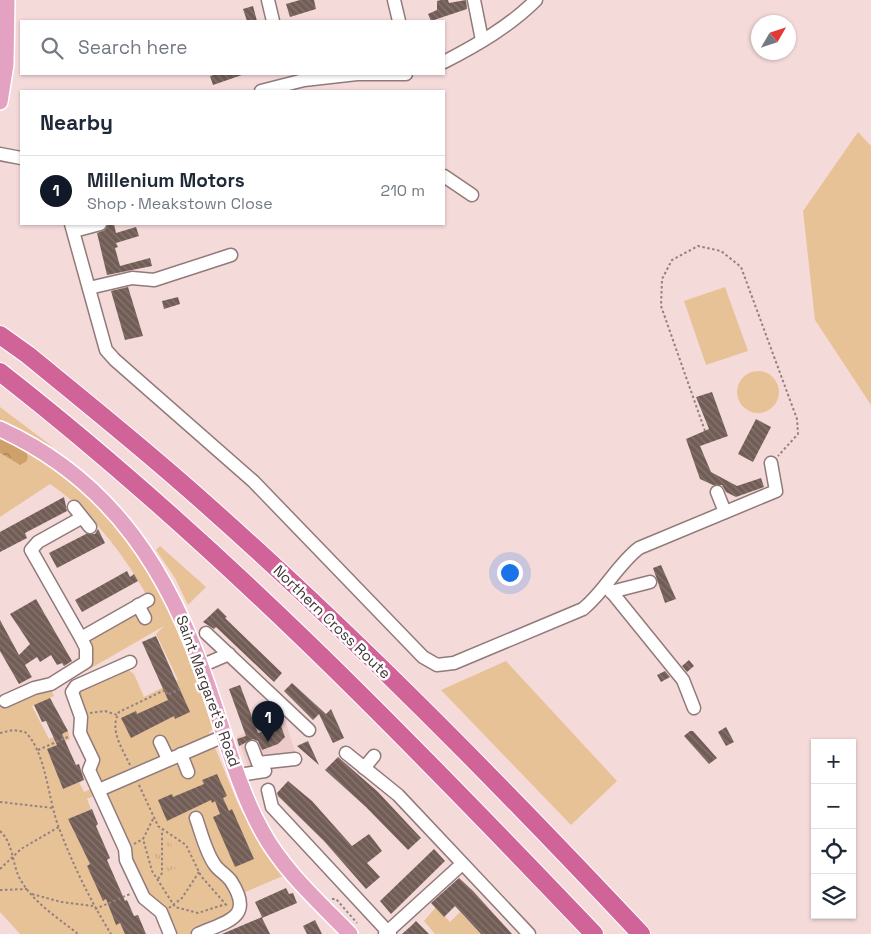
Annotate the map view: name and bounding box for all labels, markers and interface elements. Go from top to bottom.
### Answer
north arrow [751,15,796,60]
search box [20,20,445,75]
icon: search [38,34,66,62]
text: Search here [78,35,188,60]
text: Nearby [40,109,113,136]
text: Millenium Motors [87,168,245,193]
text: 1 [52,180,60,201]
text: 210 m [381,180,425,201]
text: Shop · Meakstown Close [87,193,273,214]
your location [497,560,523,586]
street label: Northern Cross Route [270,561,395,683]
street label: Saint Margaret's Road [172,613,245,769]
pin: 1 [252,701,284,742]
map controls [811,739,856,919]
button: + [811,739,856,784]
button: − [811,784,856,829]
button: locate [811,829,856,874]
button: layers [811,874,856,919]

